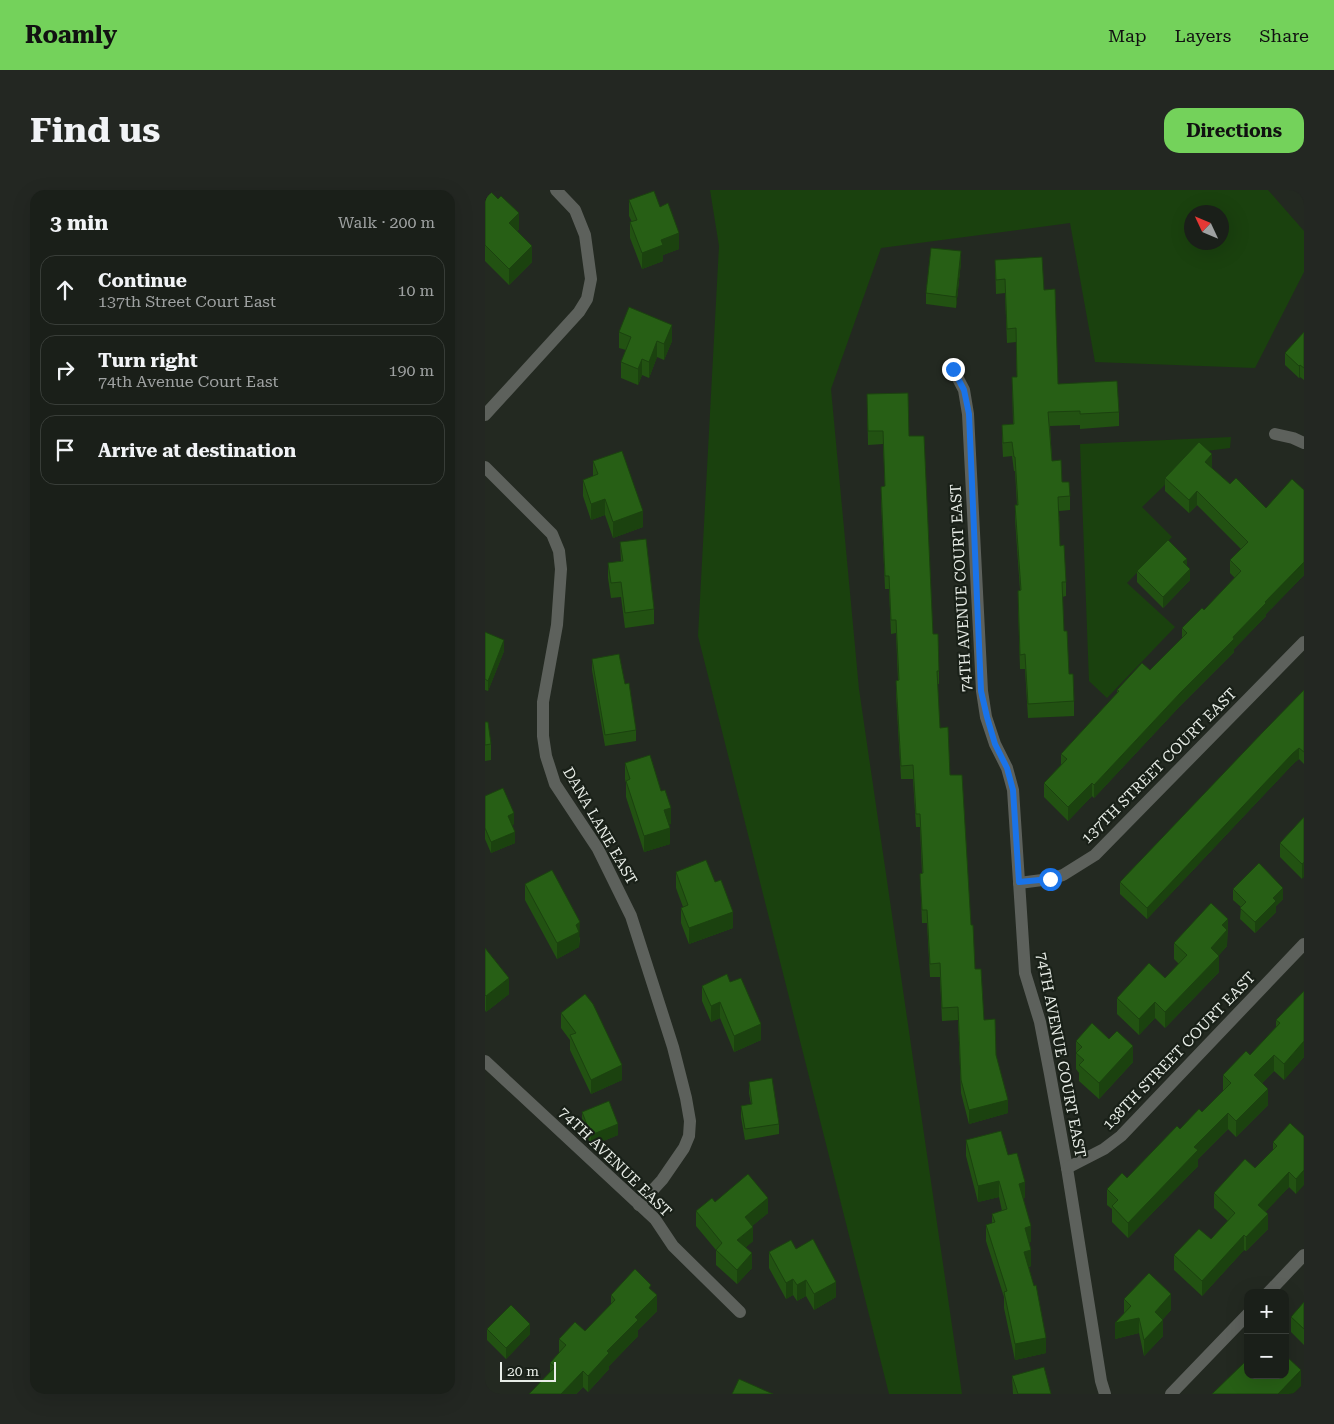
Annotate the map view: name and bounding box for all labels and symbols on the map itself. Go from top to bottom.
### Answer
north arrow [1184,205,1229,250]
route end [942,358,965,381]
street label: 74TH AVENUE COURT EAST [947,483,975,693]
street label: 137TH STREET COURT EAST [1078,685,1240,847]
street label: DANA LANE EAST [559,764,641,888]
route start [1039,868,1062,891]
street label: 74TH AVENUE COURT EAST [1032,951,1090,1159]
street label: 138TH STREET COURT EAST [1099,968,1259,1134]
street label: 74TH AVENUE EAST [555,1103,675,1221]
scale bar [500,1359,556,1382]

